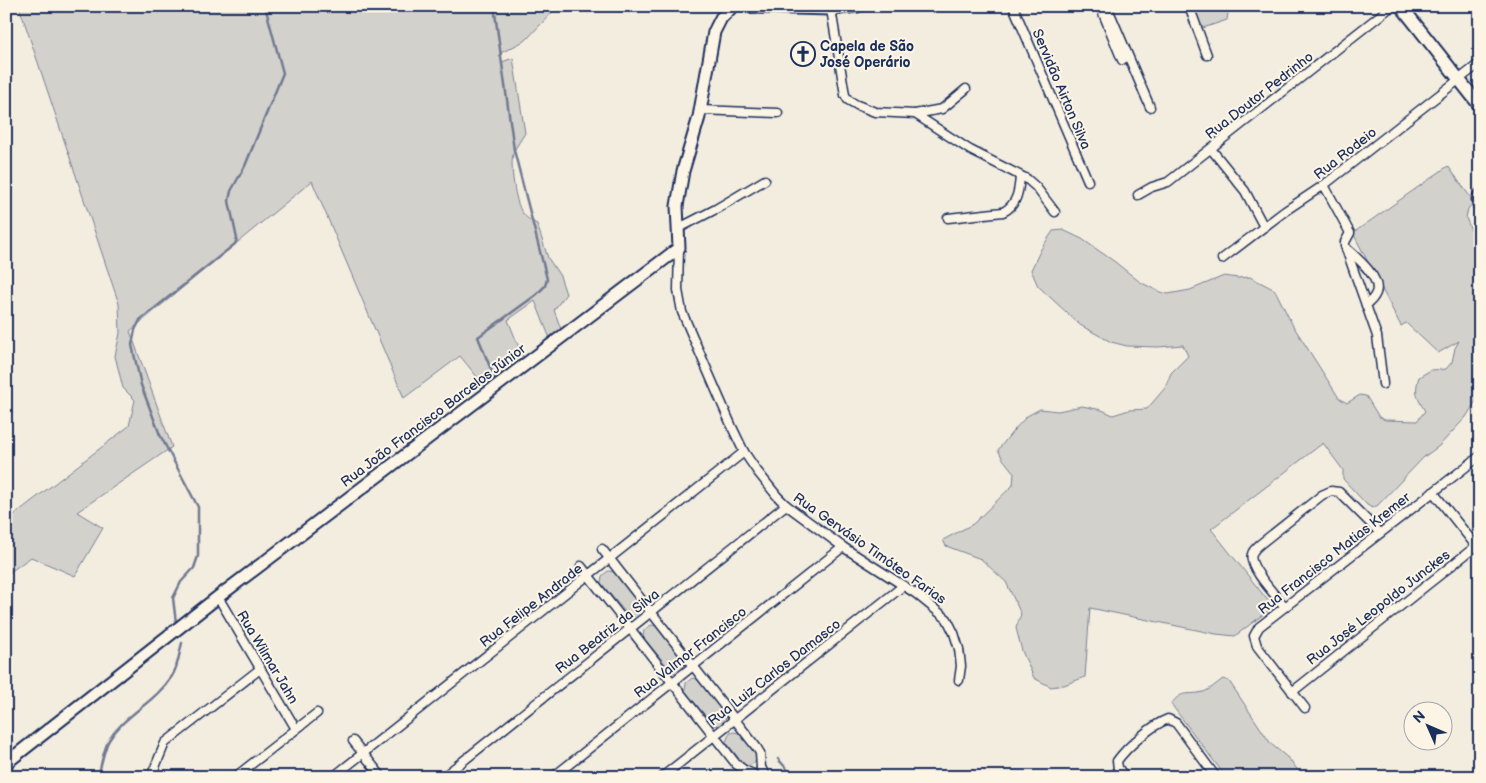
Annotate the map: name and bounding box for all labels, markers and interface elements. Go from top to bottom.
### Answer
street label: Servidão Airton Silva [1028,26,1095,152]
place label: Capela de São José Operário [820,38,914,71]
church icon: Capela de São José Operário [790,41,816,67]
street label: Rua Doutor Pedrinho [1202,48,1317,143]
street label: Rua Rodeio [1311,124,1380,183]
street label: Rua João Francisco Barcelos Júnior [337,340,530,491]
street label: Rua Francisco Matias Kremer [1255,488,1415,618]
street label: Rua Gervásio Timóteo Farias [790,489,950,608]
street label: Rua José Leopoldo Junckes [1303,546,1453,669]
street label: Rua Felipe Andrade [477,560,586,651]
street label: Rua Beatriz da Silva [552,586,663,677]
street label: Rua Valmor Francisco [631,603,750,702]
street label: Rua Wilmar Jahn [233,608,302,707]
street label: Rua Luiz Carlos Damasco [705,615,844,729]
north arrow [1404,700,1454,750]
text: N [1409,707,1429,727]

